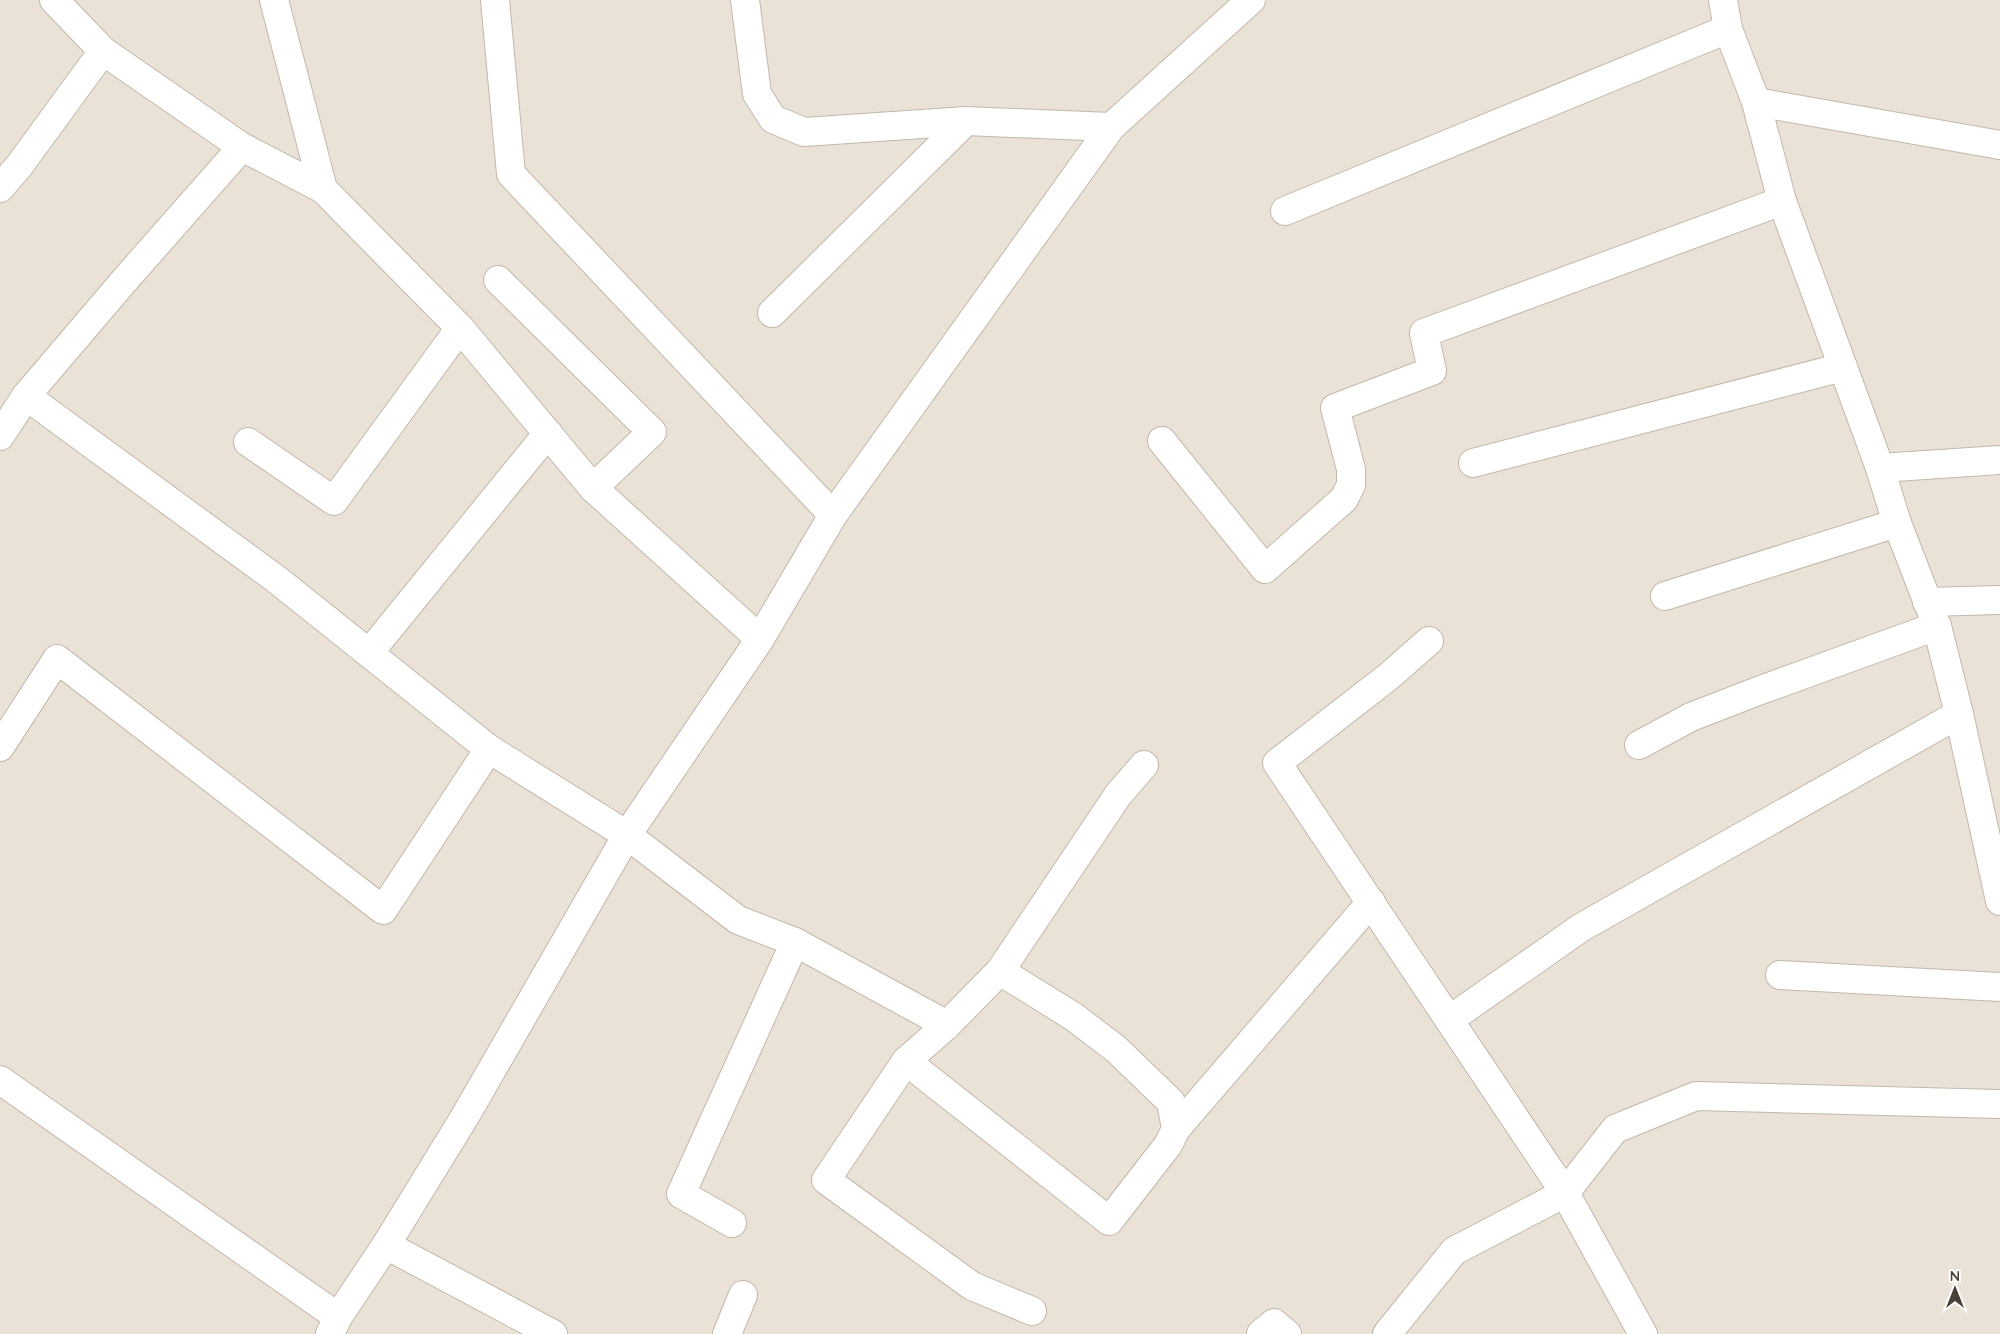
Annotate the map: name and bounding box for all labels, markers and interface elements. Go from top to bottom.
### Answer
north arrow [1930,1264,1980,1314]
text: N [1950,1267,1960,1285]

